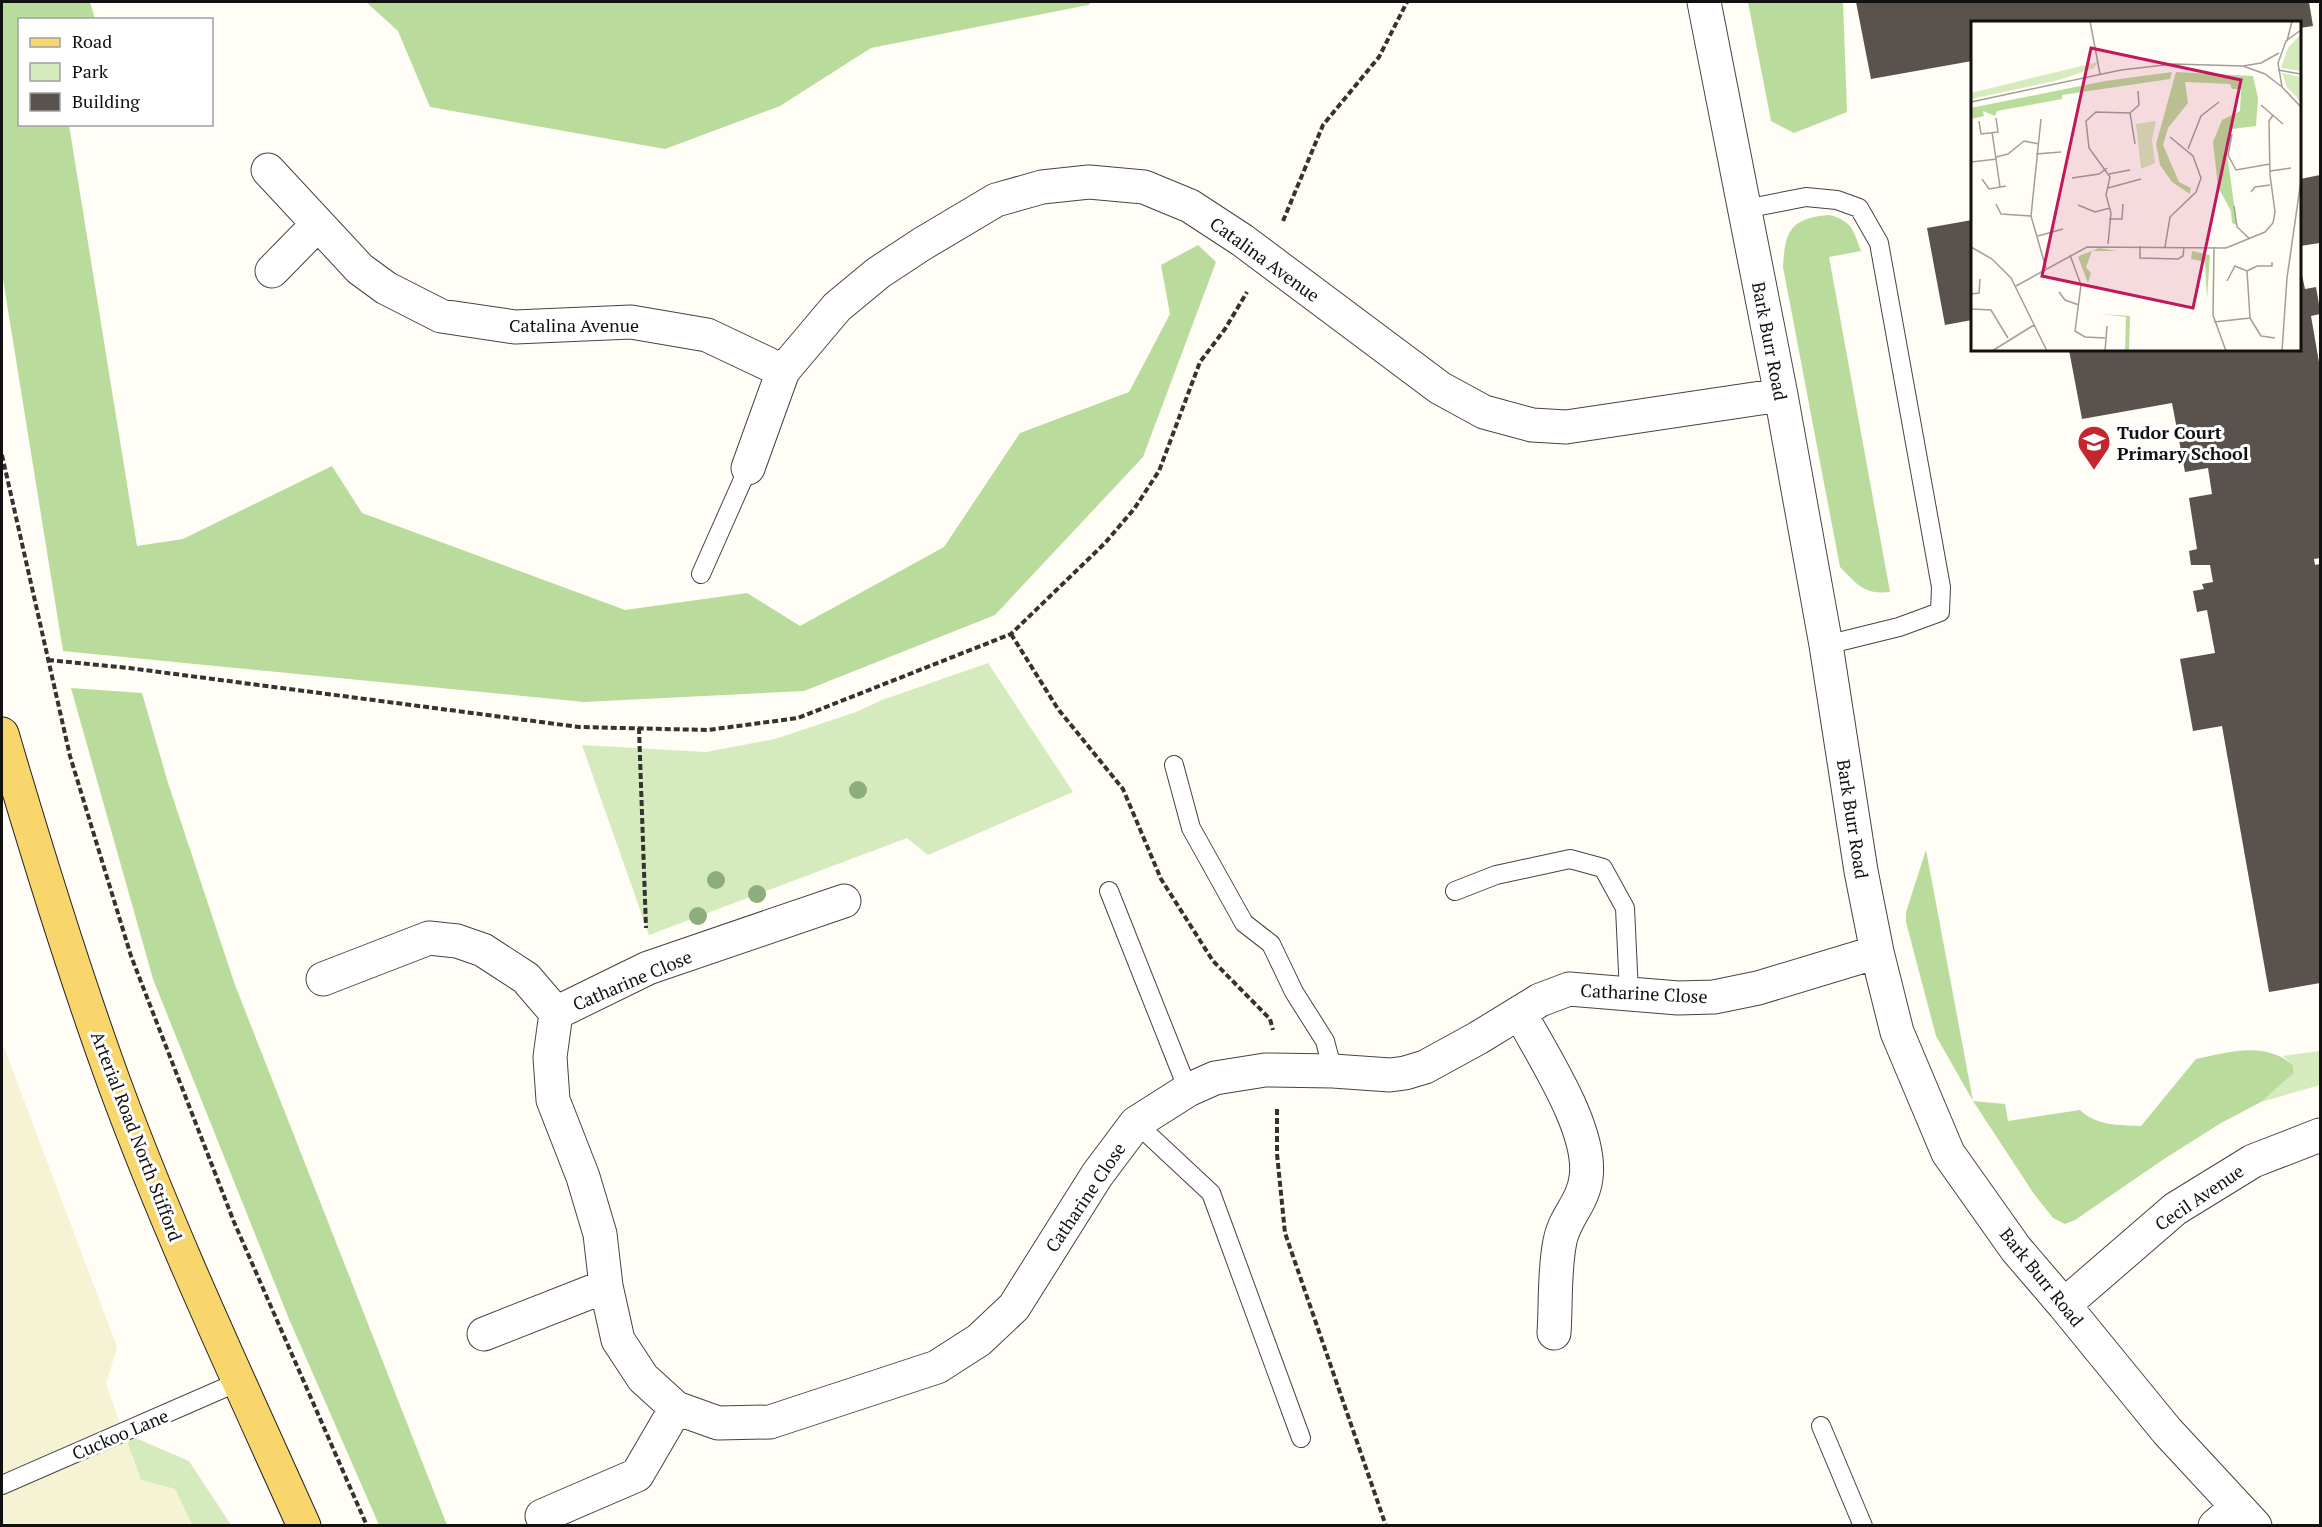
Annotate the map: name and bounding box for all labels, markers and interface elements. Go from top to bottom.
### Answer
legend [18,18,213,126]
inset map [1971,21,2301,351]
text: Road [72,29,112,53]
text: Park [72,59,109,83]
text: Building [72,89,140,113]
street label: Catalina Avenue [1205,211,1325,307]
street label: Bark Burr Road [1747,280,1793,402]
street label: Catalina Avenue [509,313,639,337]
place label: Tudor Court Primary School [2117,420,2249,465]
school or university icon: Tudor Court Primary School [2076,424,2112,471]
street label: Bark Burr Road [1832,758,1874,880]
street label: Catharine Close [569,944,695,1016]
street label: Catharine Close [1580,978,1708,1008]
street label: Arterial Road North Stifford [86,1028,188,1244]
street label: Catharine Close [1039,1138,1131,1256]
street label: Cecil Avenue [2150,1158,2248,1236]
street label: Bark Burr Road [1995,1223,2089,1331]
street label: Cuckoo Lane [68,1403,172,1465]

